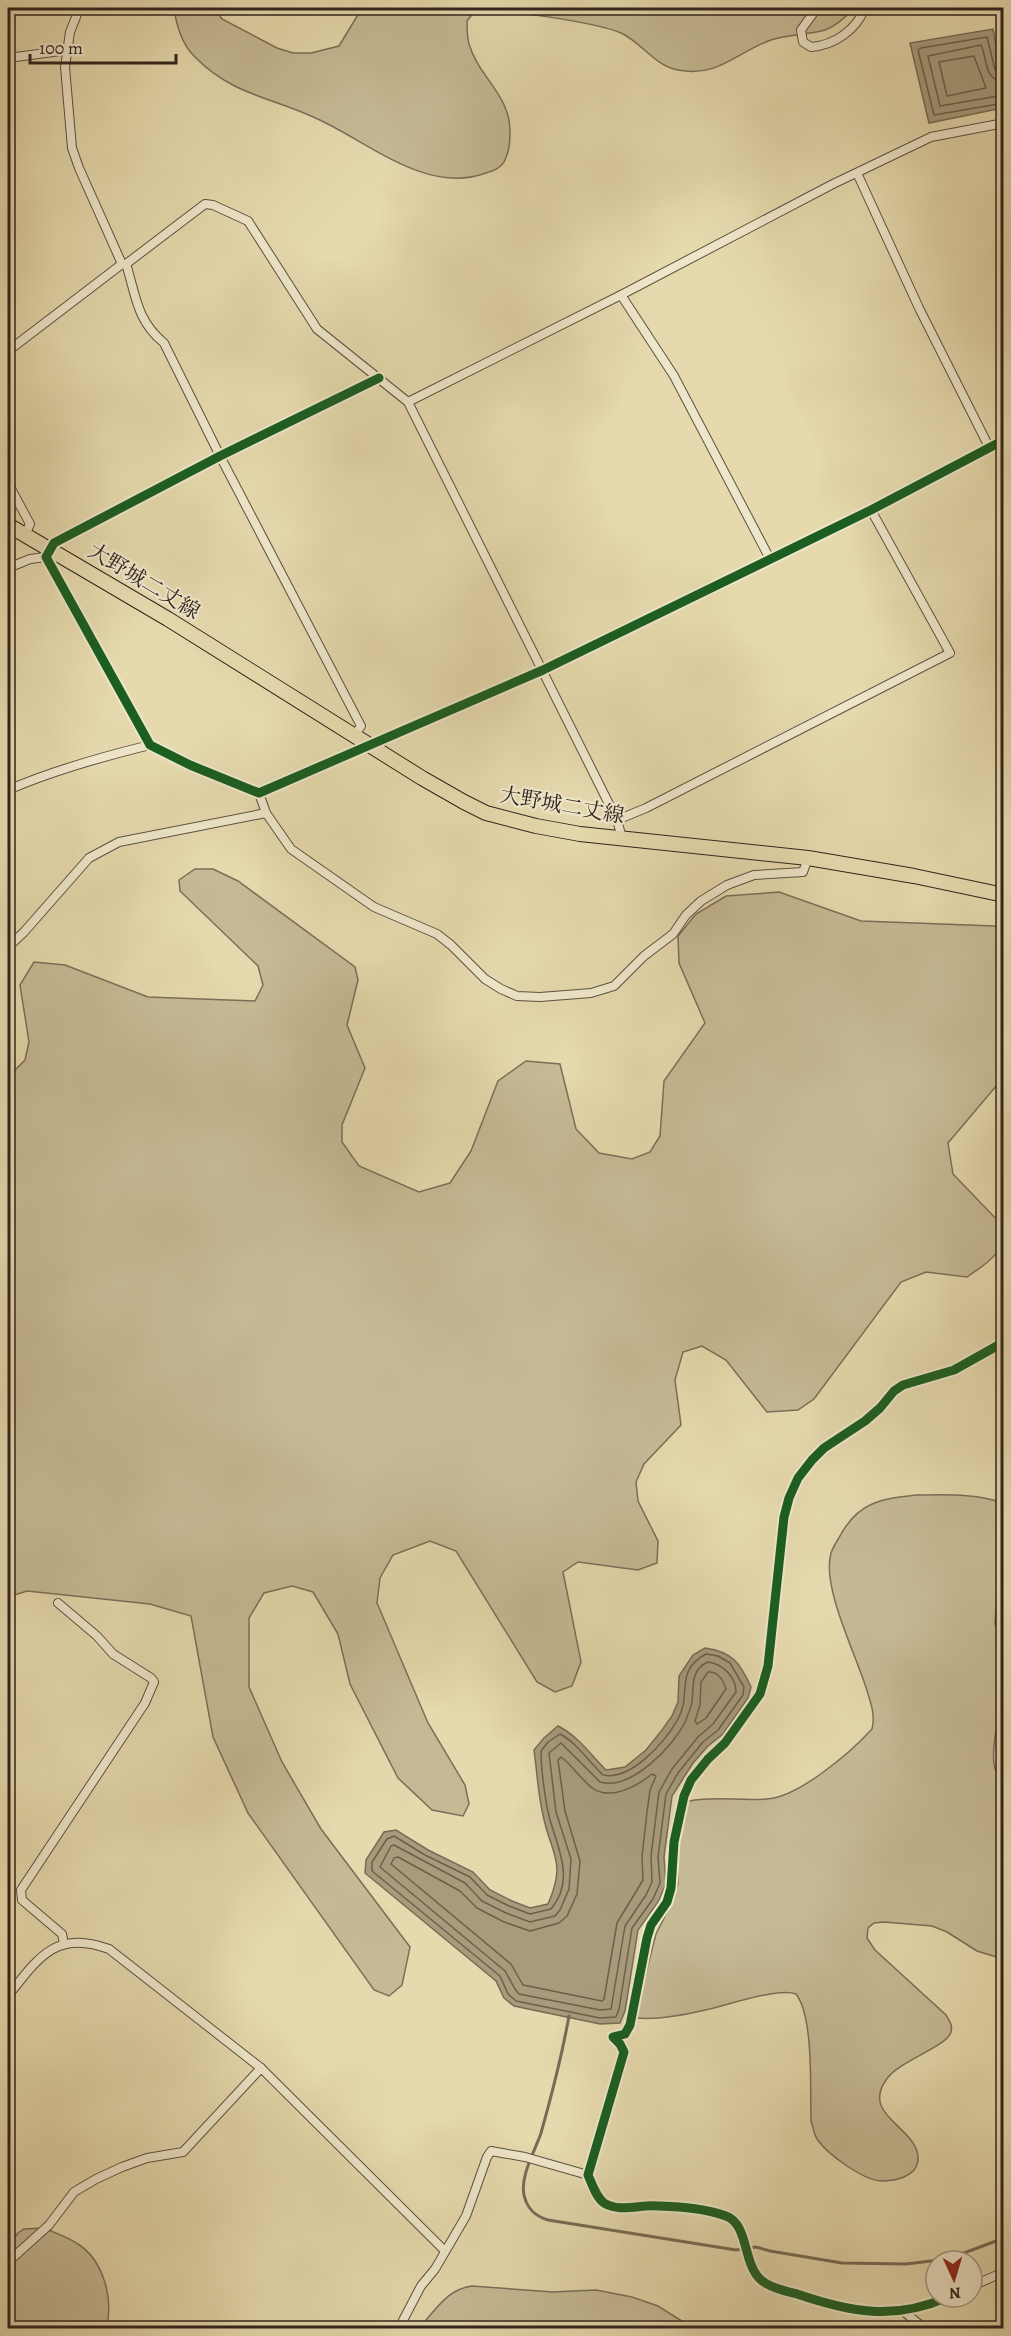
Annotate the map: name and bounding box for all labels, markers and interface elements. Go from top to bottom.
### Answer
scale bar [30,27,176,65]
text: 100 m [39,36,83,60]
street label: 大野城二丈線 [83,537,205,625]
street label: 大野城二丈線 [498,780,626,830]
north arrow [924,2249,984,2309]
text: N [948,2282,962,2304]

